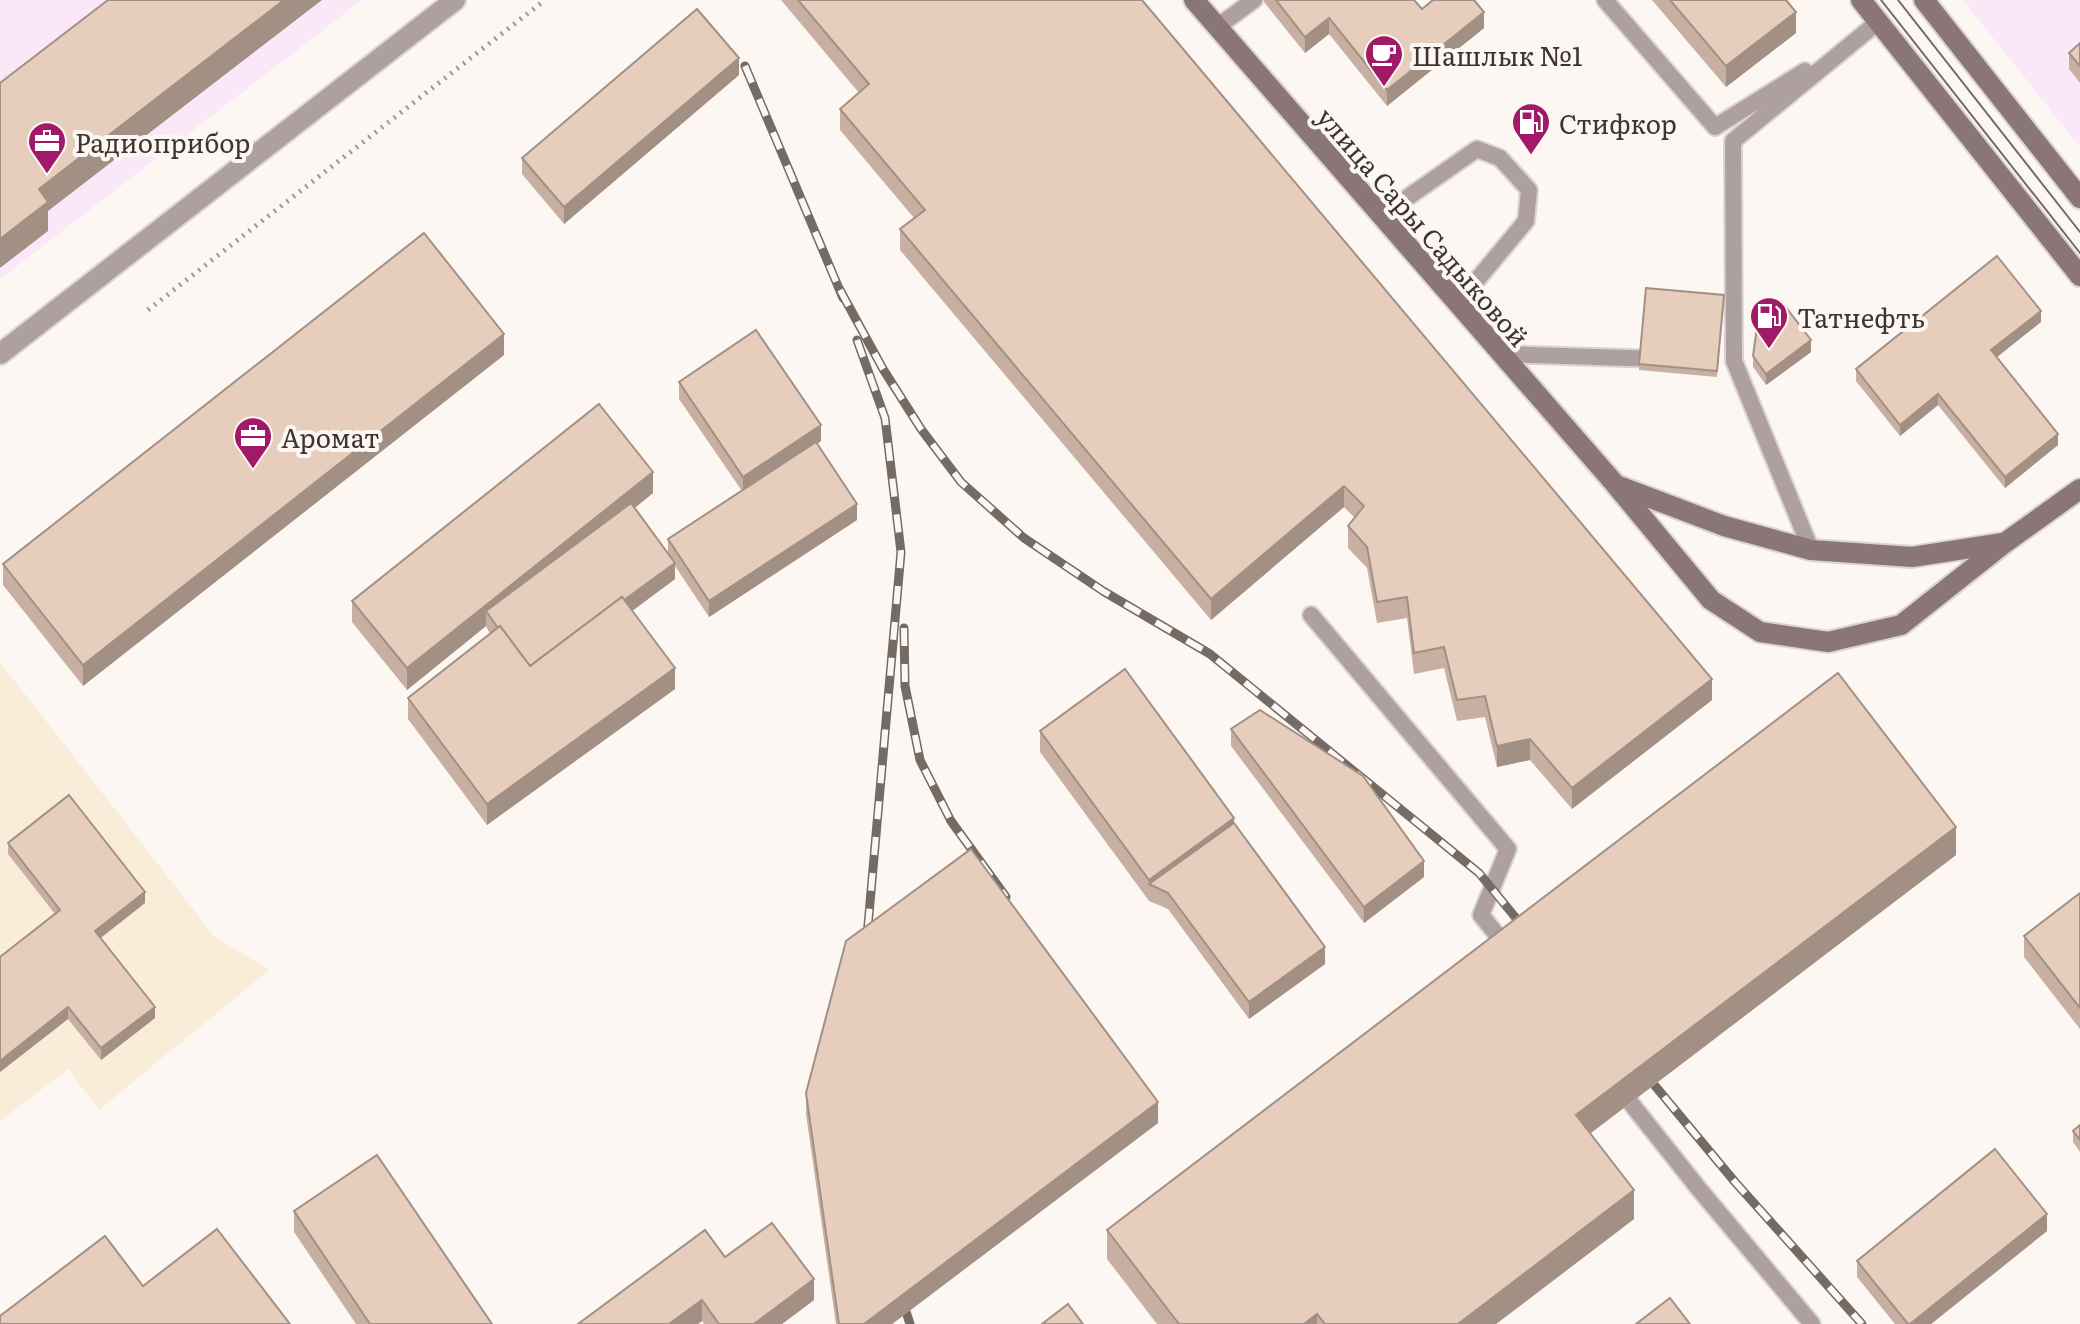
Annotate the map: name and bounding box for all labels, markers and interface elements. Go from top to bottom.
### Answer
cafe icon: Шашлык №1 [1363,33,1405,88]
place label: Шашлык №1 [1412,35,1583,74]
street label: улица Сары Садыковой [1309,98,1539,354]
fuel station icon: Стифкор [1510,101,1552,156]
place label: Стифкор [1559,103,1677,142]
office icon: Радиоприбор [26,120,68,175]
place label: Радиоприбор [75,122,250,161]
fuel station icon: Татнефть [1748,295,1790,350]
place label: Татнефть [1797,297,1925,336]
office icon: Аромат [232,415,274,470]
place label: Аромат [281,417,379,456]

